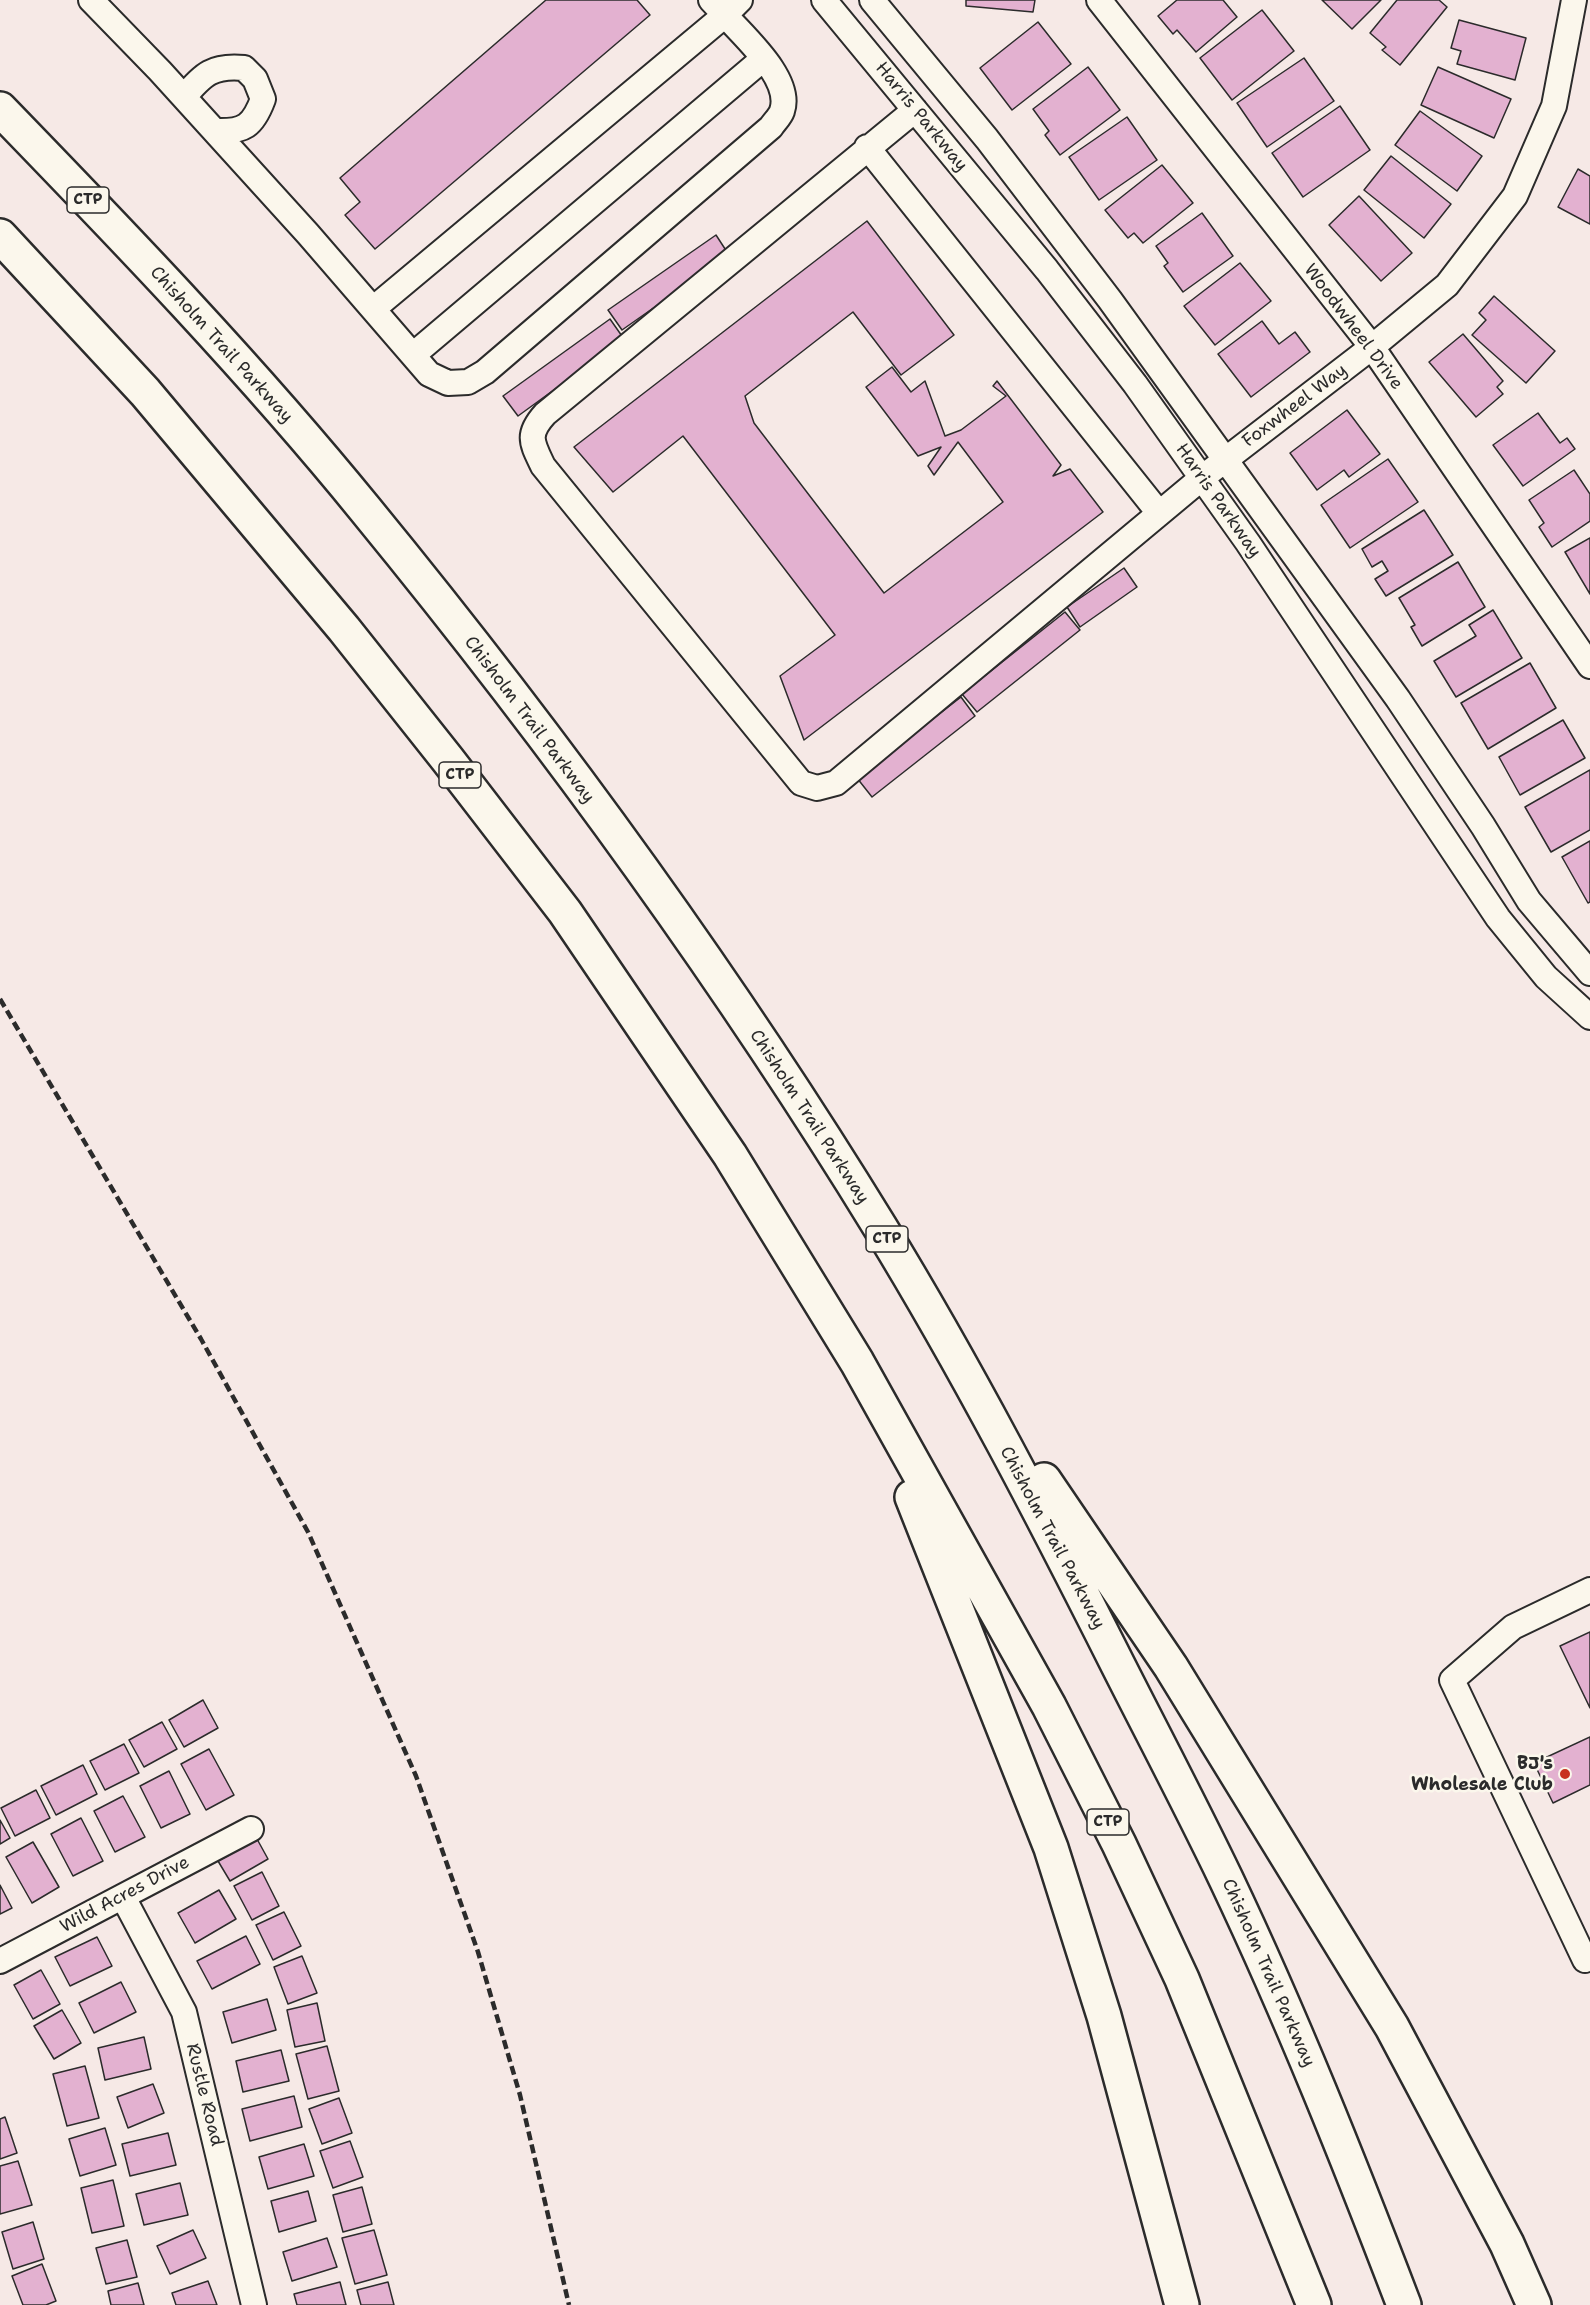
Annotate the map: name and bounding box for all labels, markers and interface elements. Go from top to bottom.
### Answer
street label: Harris Parkway [870,58,972,176]
road number: CTP [67,187,109,213]
street label: Woodwheel Drive [1299,260,1407,394]
street label: Chisholm Trail Parkway [145,262,297,428]
street label: Foxwheel Way [1238,360,1352,452]
street label: Harris Parkway [1171,440,1265,562]
street label: Chisholm Trail Parkway [459,632,599,808]
road number: CTP [439,762,481,788]
street label: Chisholm Trail Parkway [745,1026,873,1208]
road number: CTP [866,1226,908,1252]
street label: Chisholm Trail Parkway [995,1443,1109,1633]
place label: BJ's Wholesale Club [1411,1753,1553,1796]
marker: BJ's Wholesale Club [1558,1767,1572,1781]
road number: CTP [1087,1809,1129,1835]
street label: Wild Acres Drive [57,1852,193,1938]
street label: Chisholm Trail Parkway [1217,1876,1319,2070]
street label: Rustle Road [181,2041,227,2149]

